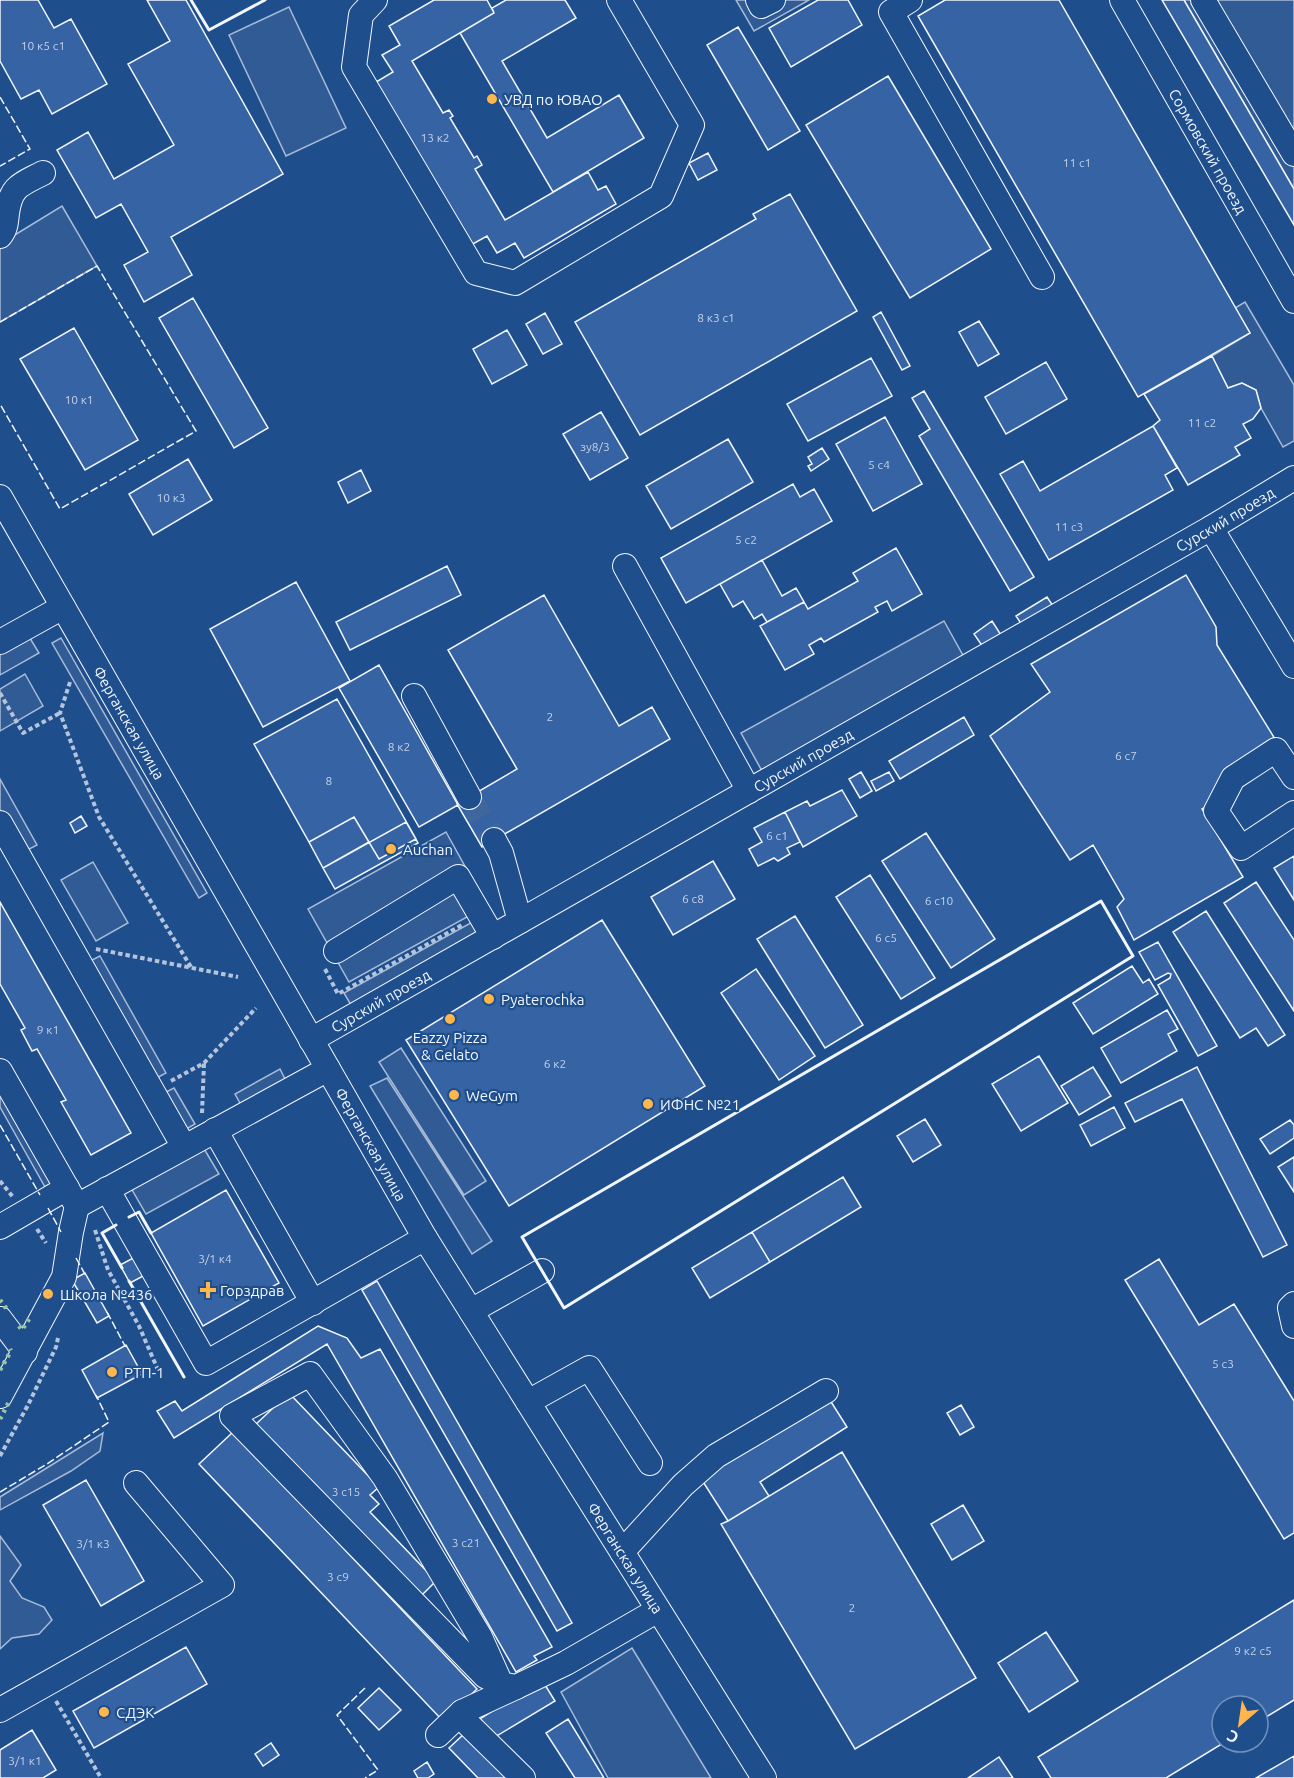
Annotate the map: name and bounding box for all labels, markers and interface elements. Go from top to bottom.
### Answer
house number: 10 к5 с1 [21,39,65,52]
street label: Сормовский проезд [1166,86,1251,217]
place label: УВД по ЮВАО [504,91,603,108]
marker: УВД по ЮВАО [485,92,499,106]
house number: 13 к2 [420,131,450,144]
house number: 11 с1 [1063,156,1091,169]
house number: 8 к3 с1 [697,311,735,324]
house number: 10 к1 [64,393,94,406]
house number: 11 с2 [1188,416,1216,429]
house number: зу8/3 [580,440,610,453]
house number: 5 с4 [868,458,890,471]
street label: Сурский проезд [1173,483,1278,555]
house number: 10 к3 [156,491,186,504]
house number: 11 с3 [1055,520,1083,533]
house number: 5 с2 [735,533,757,546]
street label: Ферганская улица [90,663,168,782]
house number: 2 [547,710,553,723]
street label: Сурский проезд [750,725,856,795]
house number: 8 к2 [388,740,410,753]
house number: 6 с7 [1115,749,1137,762]
house number: 8 [326,774,333,787]
house number: 6 с1 [766,829,788,842]
place label: Auchan [403,841,453,858]
marker: Auchan [384,842,398,856]
house number: 6 с8 [682,892,704,905]
house number: 6 с10 [925,894,954,907]
house number: 6 с5 [875,931,897,944]
street label: Сурский проезд [328,965,433,1035]
place label: Pyaterochka [501,991,584,1008]
marker: Pyaterochka [482,992,496,1006]
marker: Eazzy Pizza & Gelato [443,1012,457,1026]
house number: 9 к1 [37,1023,59,1036]
place label: Eazzy Pizza & Gelato [413,1029,487,1063]
house number: 6 к2 [544,1057,566,1070]
street label: Ферганская улица [332,1085,410,1204]
place label: WeGym [466,1087,518,1104]
marker: WeGym [447,1088,461,1102]
place label: ИФНС №21 [660,1096,740,1113]
marker: ИФНС №21 [641,1097,655,1111]
house number: 3/1 к4 [198,1252,232,1265]
place label: Горздрав [220,1282,284,1299]
marker: Горздрав [201,1283,215,1297]
place label: Школа №436 [60,1286,153,1303]
marker: Школа №436 [41,1287,55,1301]
house number: 5 с3 [1212,1357,1234,1370]
place label: РТП-1 [124,1364,164,1381]
marker: РТП-1 [105,1365,119,1379]
house number: 3 с15 [332,1485,360,1498]
street label: Ферганская улица [585,1499,667,1616]
house number: 3 с21 [452,1536,480,1549]
house number: 3/1 к3 [76,1537,110,1550]
house number: 3 с9 [327,1570,349,1583]
house number: 2 [849,1601,855,1614]
house number: 9 к2 с5 [1234,1644,1272,1657]
north arrow [1210,1694,1270,1754]
place label: СДЭК [116,1704,154,1721]
marker: СДЭК [97,1705,111,1719]
text: С [1224,1727,1242,1747]
house number: 3/1 к1 [8,1754,42,1767]

